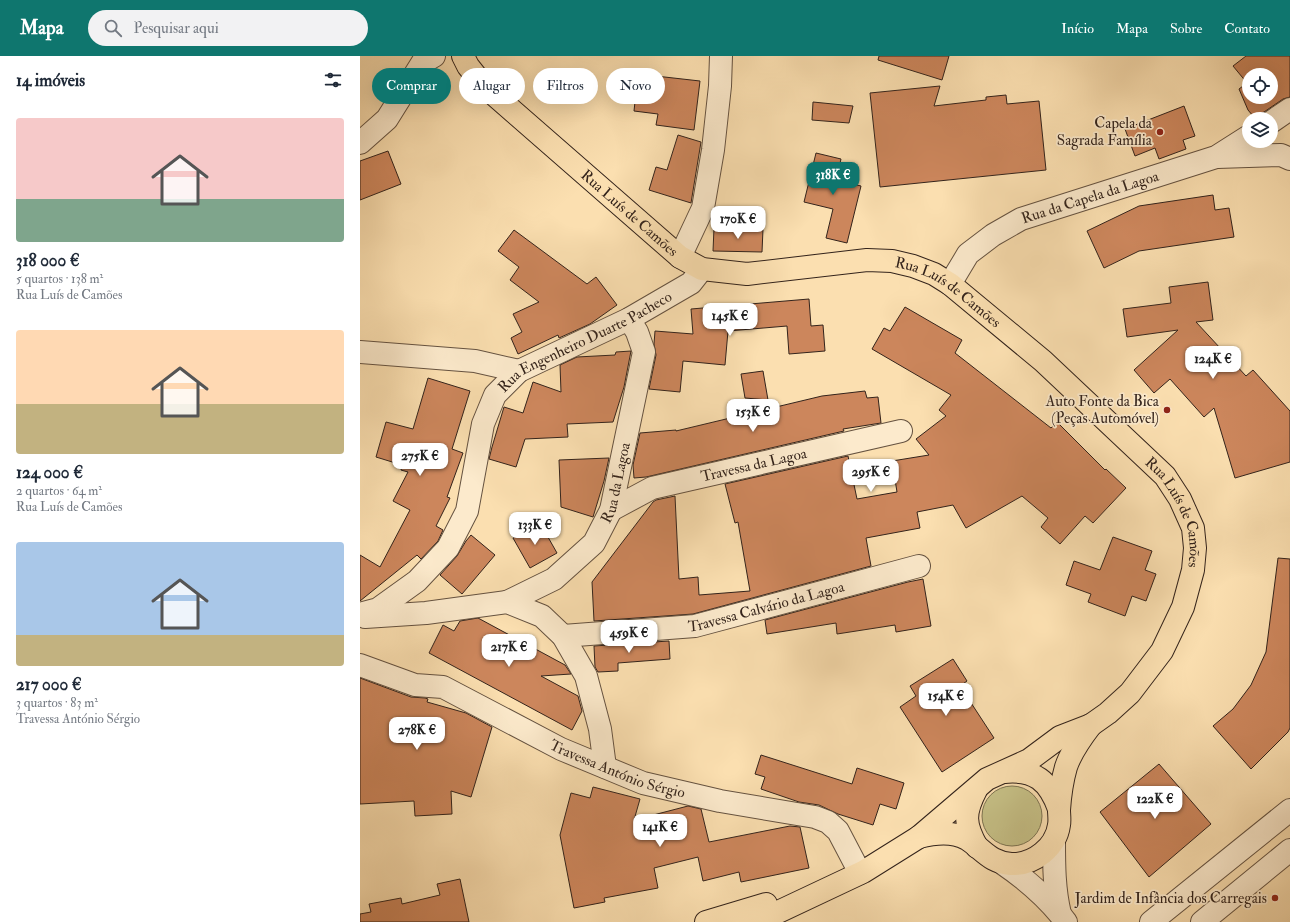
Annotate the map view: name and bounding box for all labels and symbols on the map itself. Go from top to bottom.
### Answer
place label: Capela da Sagrada Família [1057,114,1153,150]
marker: Capela da Sagrada Família [1155,127,1165,137]
pin: 318K € [800,162,866,196]
street label: Rua Luís de Camões [577,166,682,261]
street label: Rua da Capela da Lagoa [1019,167,1162,228]
pin: 170K € [705,206,771,240]
street label: Rua Luís de Camões [893,253,1005,332]
street label: Rua Engenheiro Duarte Pacheco [494,287,675,397]
pin: 145K € [697,303,763,337]
pin: 124K € [1180,346,1246,380]
place label: Auto Fonte da Bica (Peças Automóvel) [1045,392,1160,428]
pin: 153K € [720,399,786,433]
marker: Auto Fonte da Bica (Peças Automóvel) [1162,405,1172,415]
street label: Rua da Lagoa [597,440,635,526]
pin: 275K € [387,443,453,477]
street label: Travessa da Lagoa [699,444,809,486]
street label: Rua Luís de Camões [1141,453,1204,568]
pin: 295K € [838,459,904,493]
pin: 133K € [502,512,568,546]
street label: Travessa Calvário da Lagoa [687,577,847,637]
pin: 459K € [596,620,662,654]
pin: 217K € [476,634,542,668]
pin: 154K € [913,683,979,717]
pin: 278K € [384,717,450,751]
street label: Travessa António Sérgio [546,736,687,803]
pin: 122K € [1122,786,1188,820]
pin: 141K € [627,814,693,848]
place label: Jardim de Infância dos Carregais [1074,889,1267,909]
marker: Jardim de Infância dos Carregais [1270,893,1280,903]

